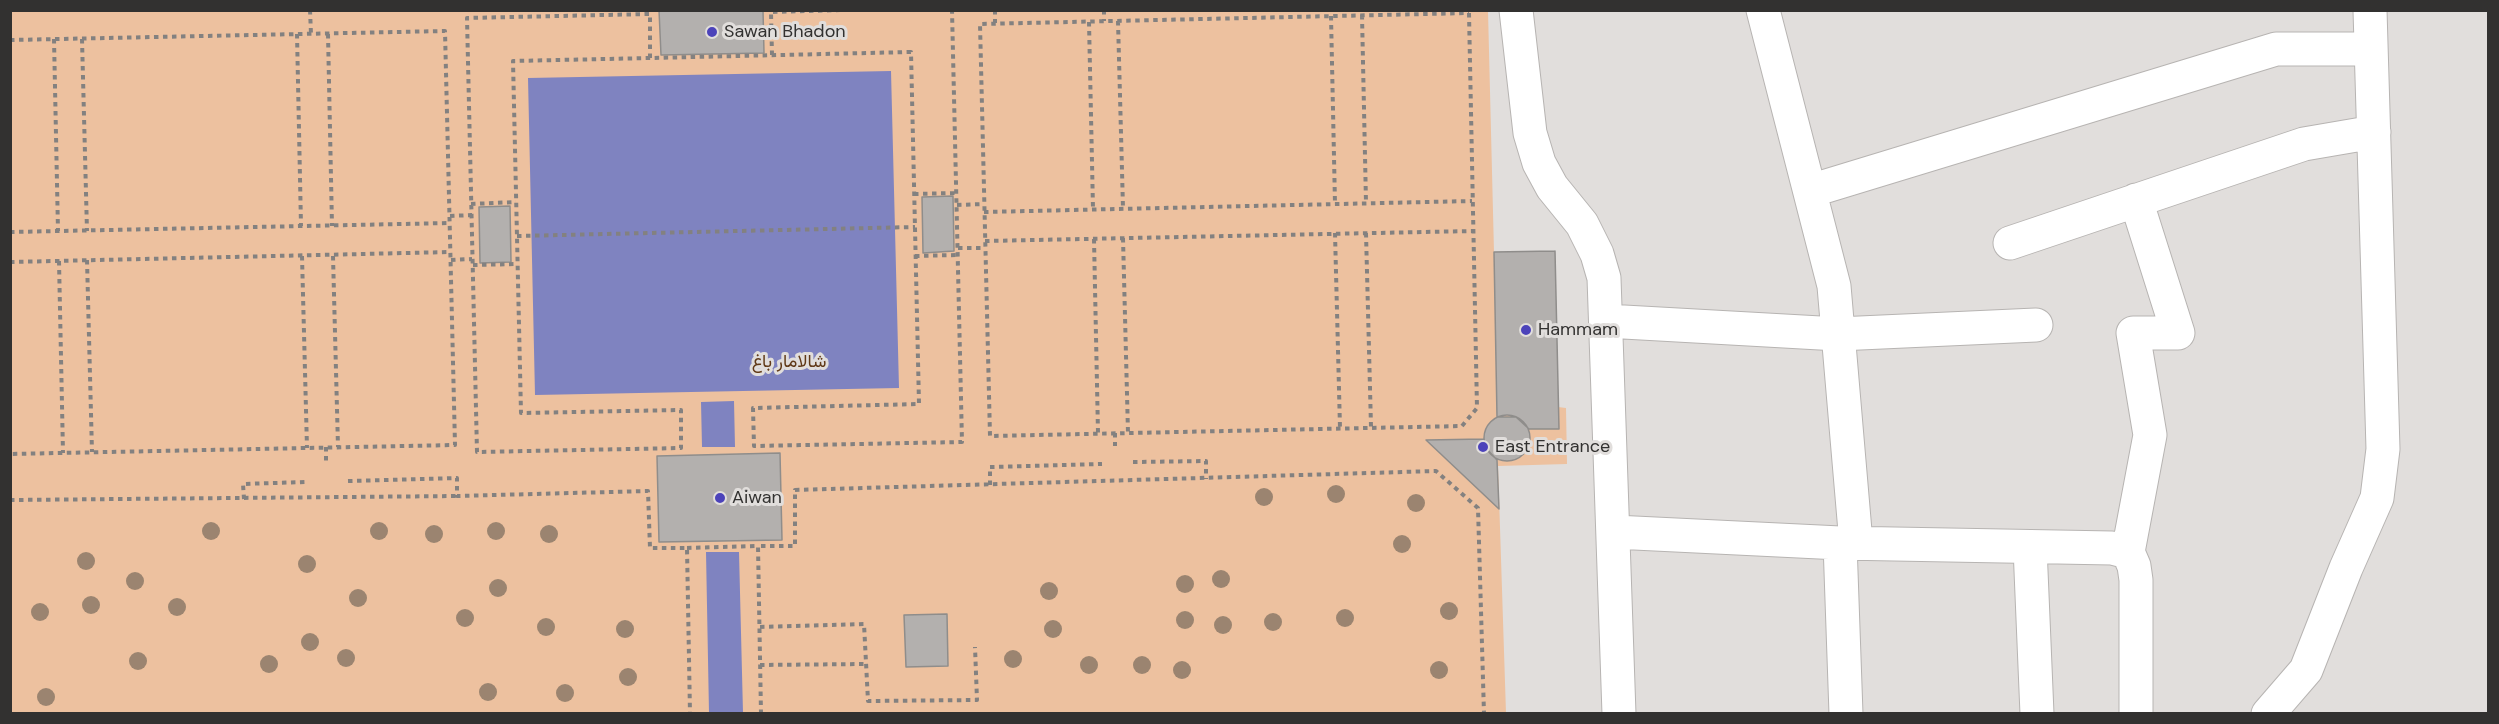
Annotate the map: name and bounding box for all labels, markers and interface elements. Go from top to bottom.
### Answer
place label: Sawan Bhadon [724,21,846,43]
marker: Sawan Bhadon [705,25,719,39]
place label: Hammam [1538,319,1618,341]
marker: Hammam [1519,323,1533,337]
park label: شالامار باغ [752,351,826,373]
place label: East Entrance [1495,436,1610,458]
marker: East Entrance [1476,440,1490,454]
place label: Aiwan [732,487,782,509]
marker: Aiwan [713,491,727,505]

